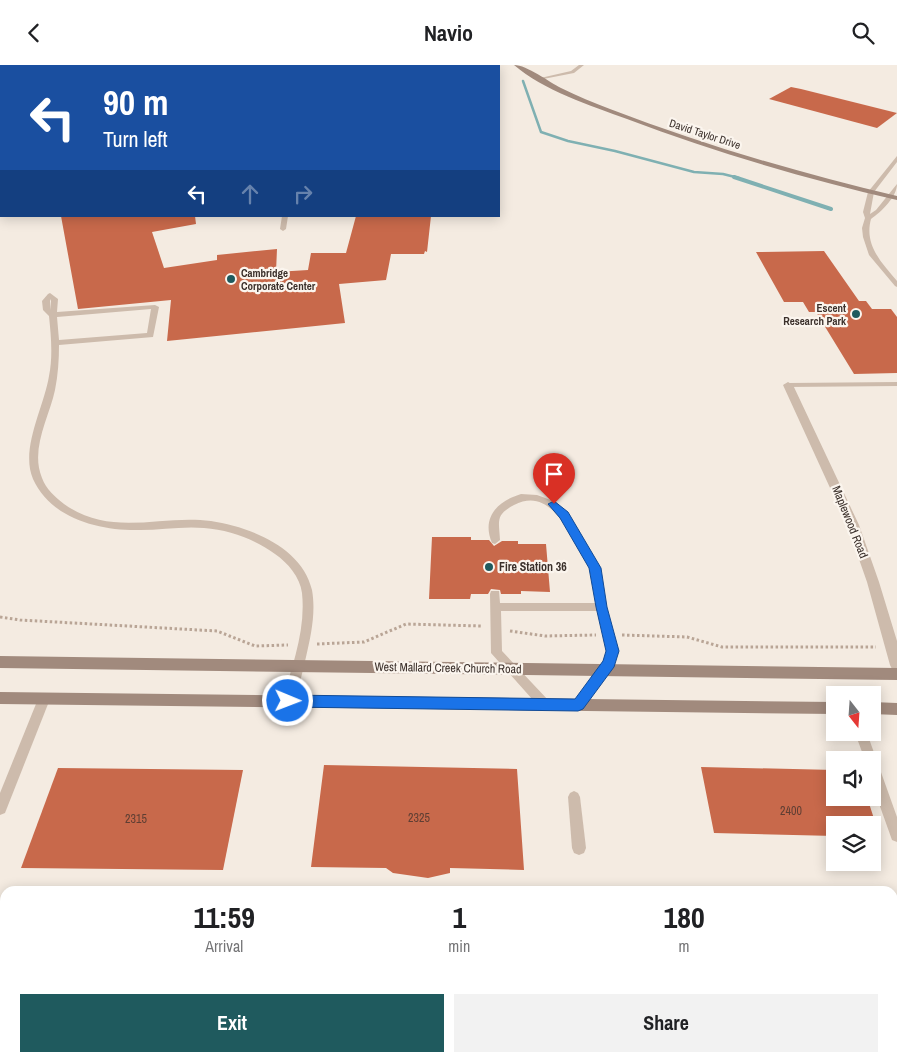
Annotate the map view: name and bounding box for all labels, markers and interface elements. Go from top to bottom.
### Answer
text: Navio [424,18,473,48]
icon: back [20,19,48,47]
icon: search [849,19,877,47]
text: 90 m [103,79,168,126]
icon: left [20,85,85,150]
street label: David Taylor Drive [668,116,742,152]
text: Turn left [103,124,168,154]
icon: left [183,180,211,208]
icon: ahead [236,180,264,208]
icon: right [289,180,317,208]
place label: Cambridge Corporate Center [241,266,316,293]
marker: Cambridge Corporate Center [225,273,237,285]
place label: Escent Research Park [783,301,847,328]
marker: Escent Research Park [850,308,862,320]
pin [533,453,575,504]
icon: arrive [540,460,568,488]
street label: Maplewood Road [828,484,872,560]
place label: Fire Station 36 [499,559,567,575]
marker: Fire Station 36 [483,561,495,573]
street label: West Mallard Creek Church Road [374,659,522,677]
position arrow [261,674,313,726]
north arrow [826,686,881,741]
map controls [826,686,881,871]
button: sound [826,751,881,806]
house number: 2400 [780,803,802,819]
house number: 2325 [408,810,430,826]
house number: 2315 [125,811,147,827]
button: layers [826,816,881,871]
text: 11:59 [193,897,255,937]
text: 1 [452,897,466,937]
text: 180 [664,897,705,937]
text: Arrival [205,935,243,957]
text: min [448,935,470,957]
text: m [679,935,690,957]
button: Exit [20,994,444,1052]
button: Share [454,994,878,1052]

